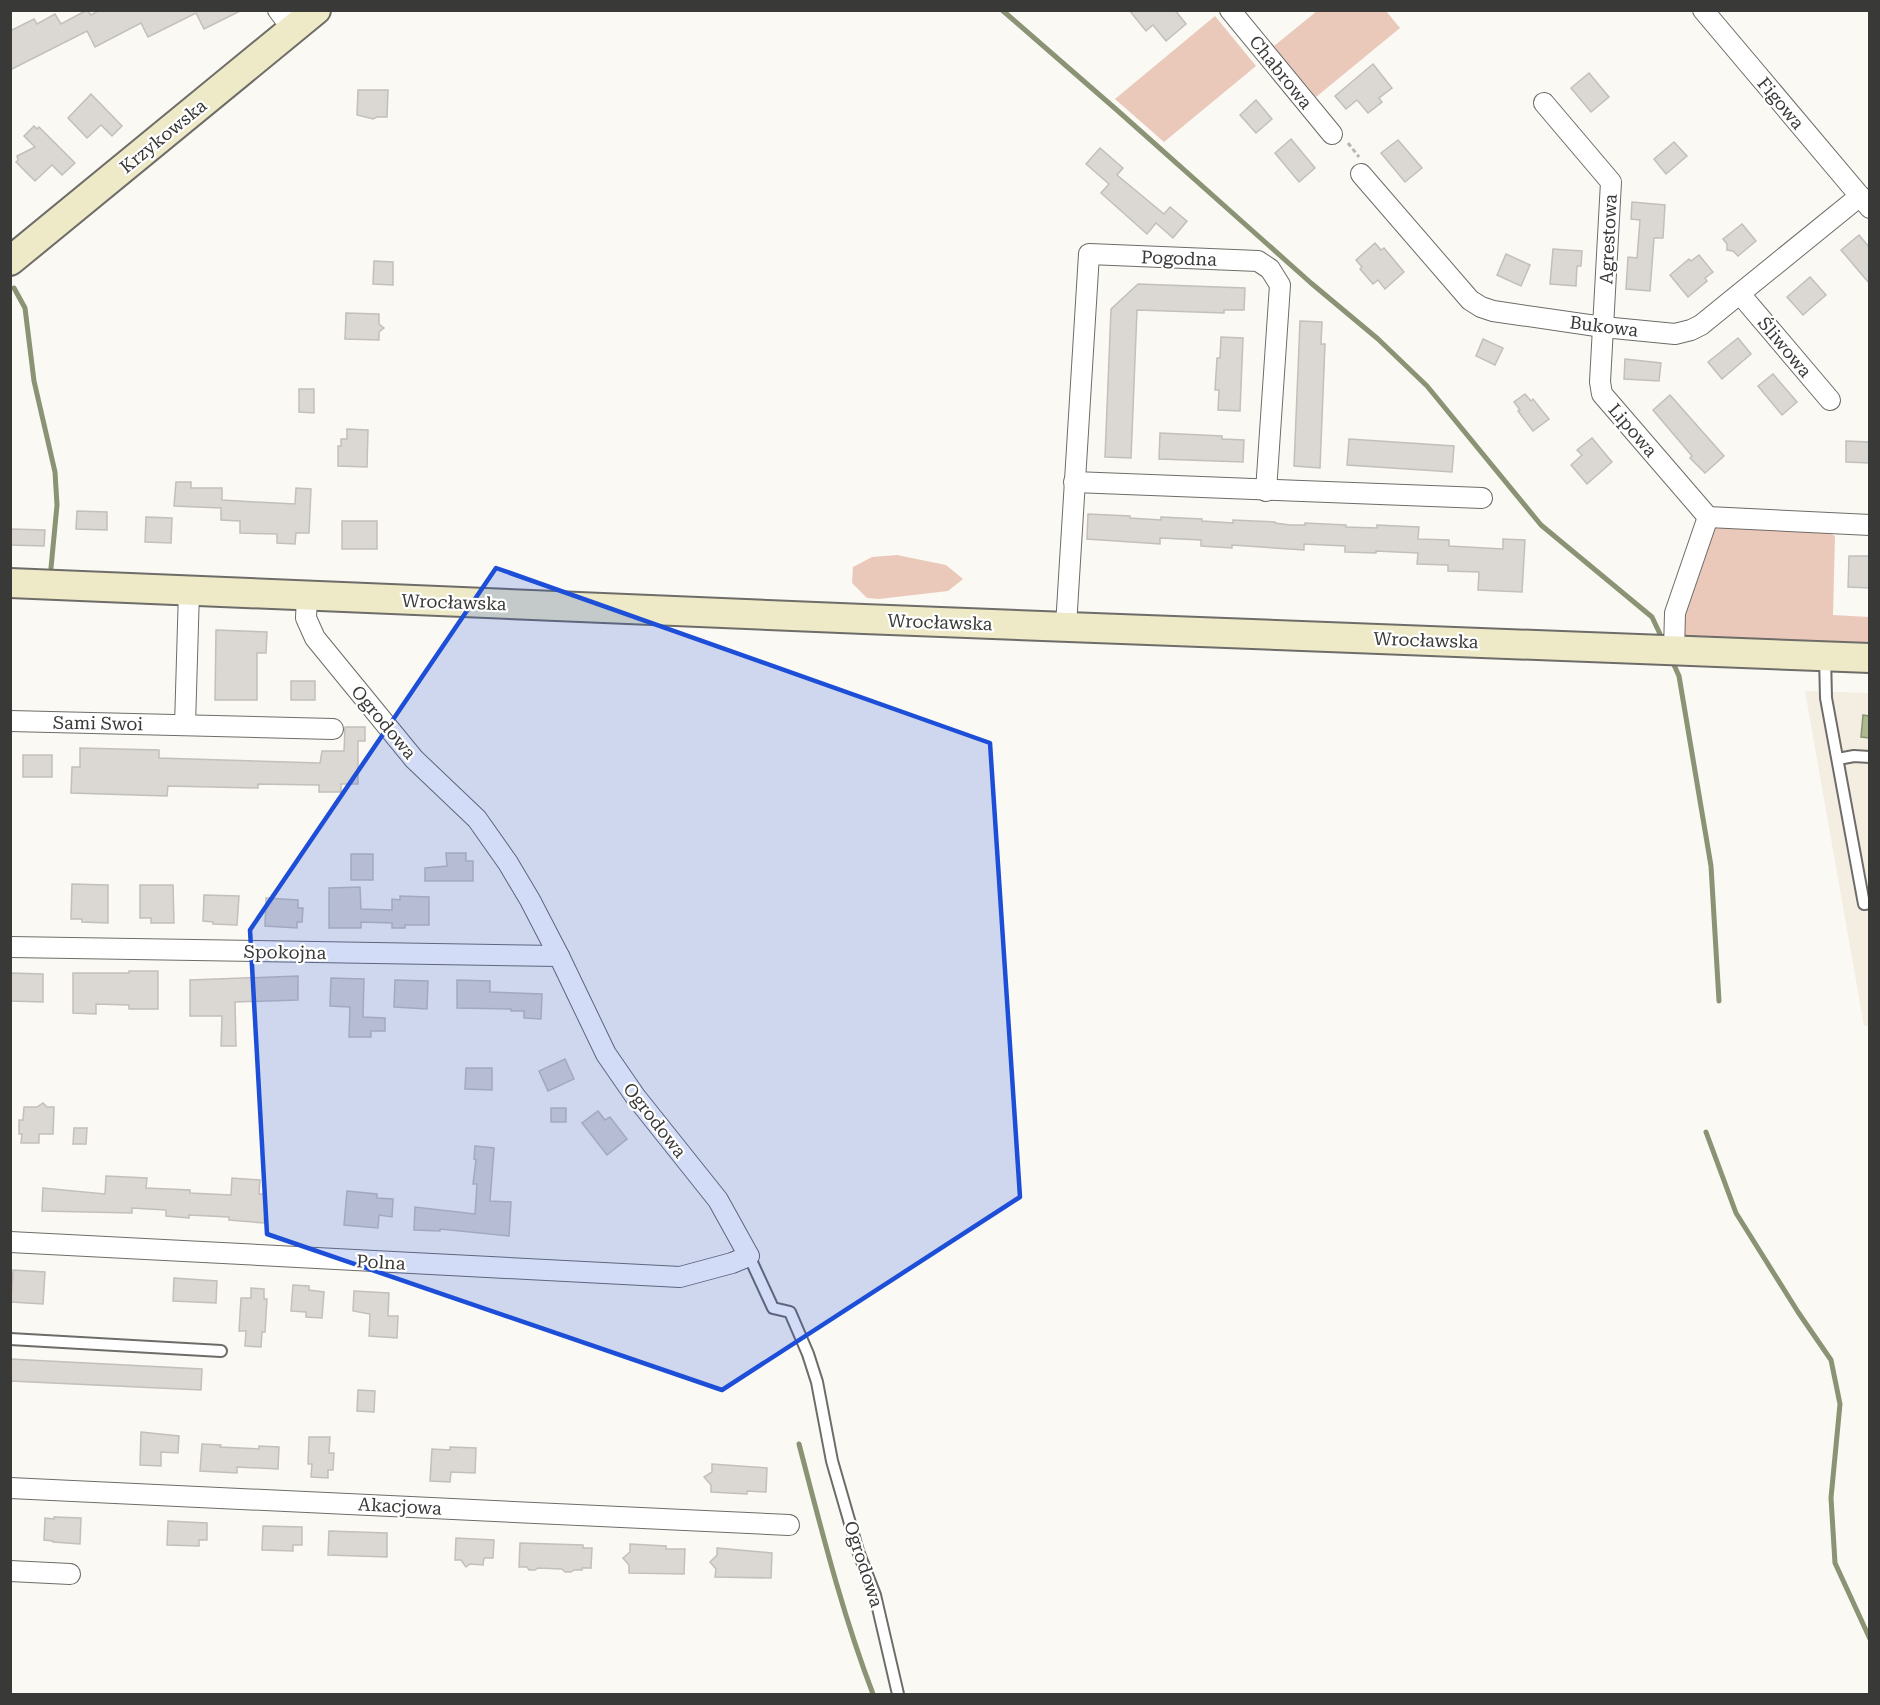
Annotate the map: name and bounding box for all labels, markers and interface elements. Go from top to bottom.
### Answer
street label: Chabrowa [1245,31,1317,113]
street label: Figowa [1753,73,1809,133]
street label: Krzykowska [116,95,211,177]
street label: Agrestowa [1595,193,1621,285]
street label: Pogodna [1141,246,1218,270]
street label: Bukowa [1568,311,1640,341]
street label: Śliwowa [1754,313,1816,382]
street label: Lipowa [1604,399,1662,461]
street label: Wrocławska [401,590,507,614]
street label: Wrocławska [887,610,993,634]
street label: Wrocławska [1373,628,1479,652]
street label: Ogrodowa [347,681,421,763]
street label: Sami Swoi [53,712,144,734]
street label: Spokojna [243,941,327,963]
street label: Ogrodowa [619,1078,691,1162]
street label: Polna [356,1250,406,1274]
street label: Akacjowa [358,1493,443,1519]
street label: Ogrodowa [840,1518,888,1610]

